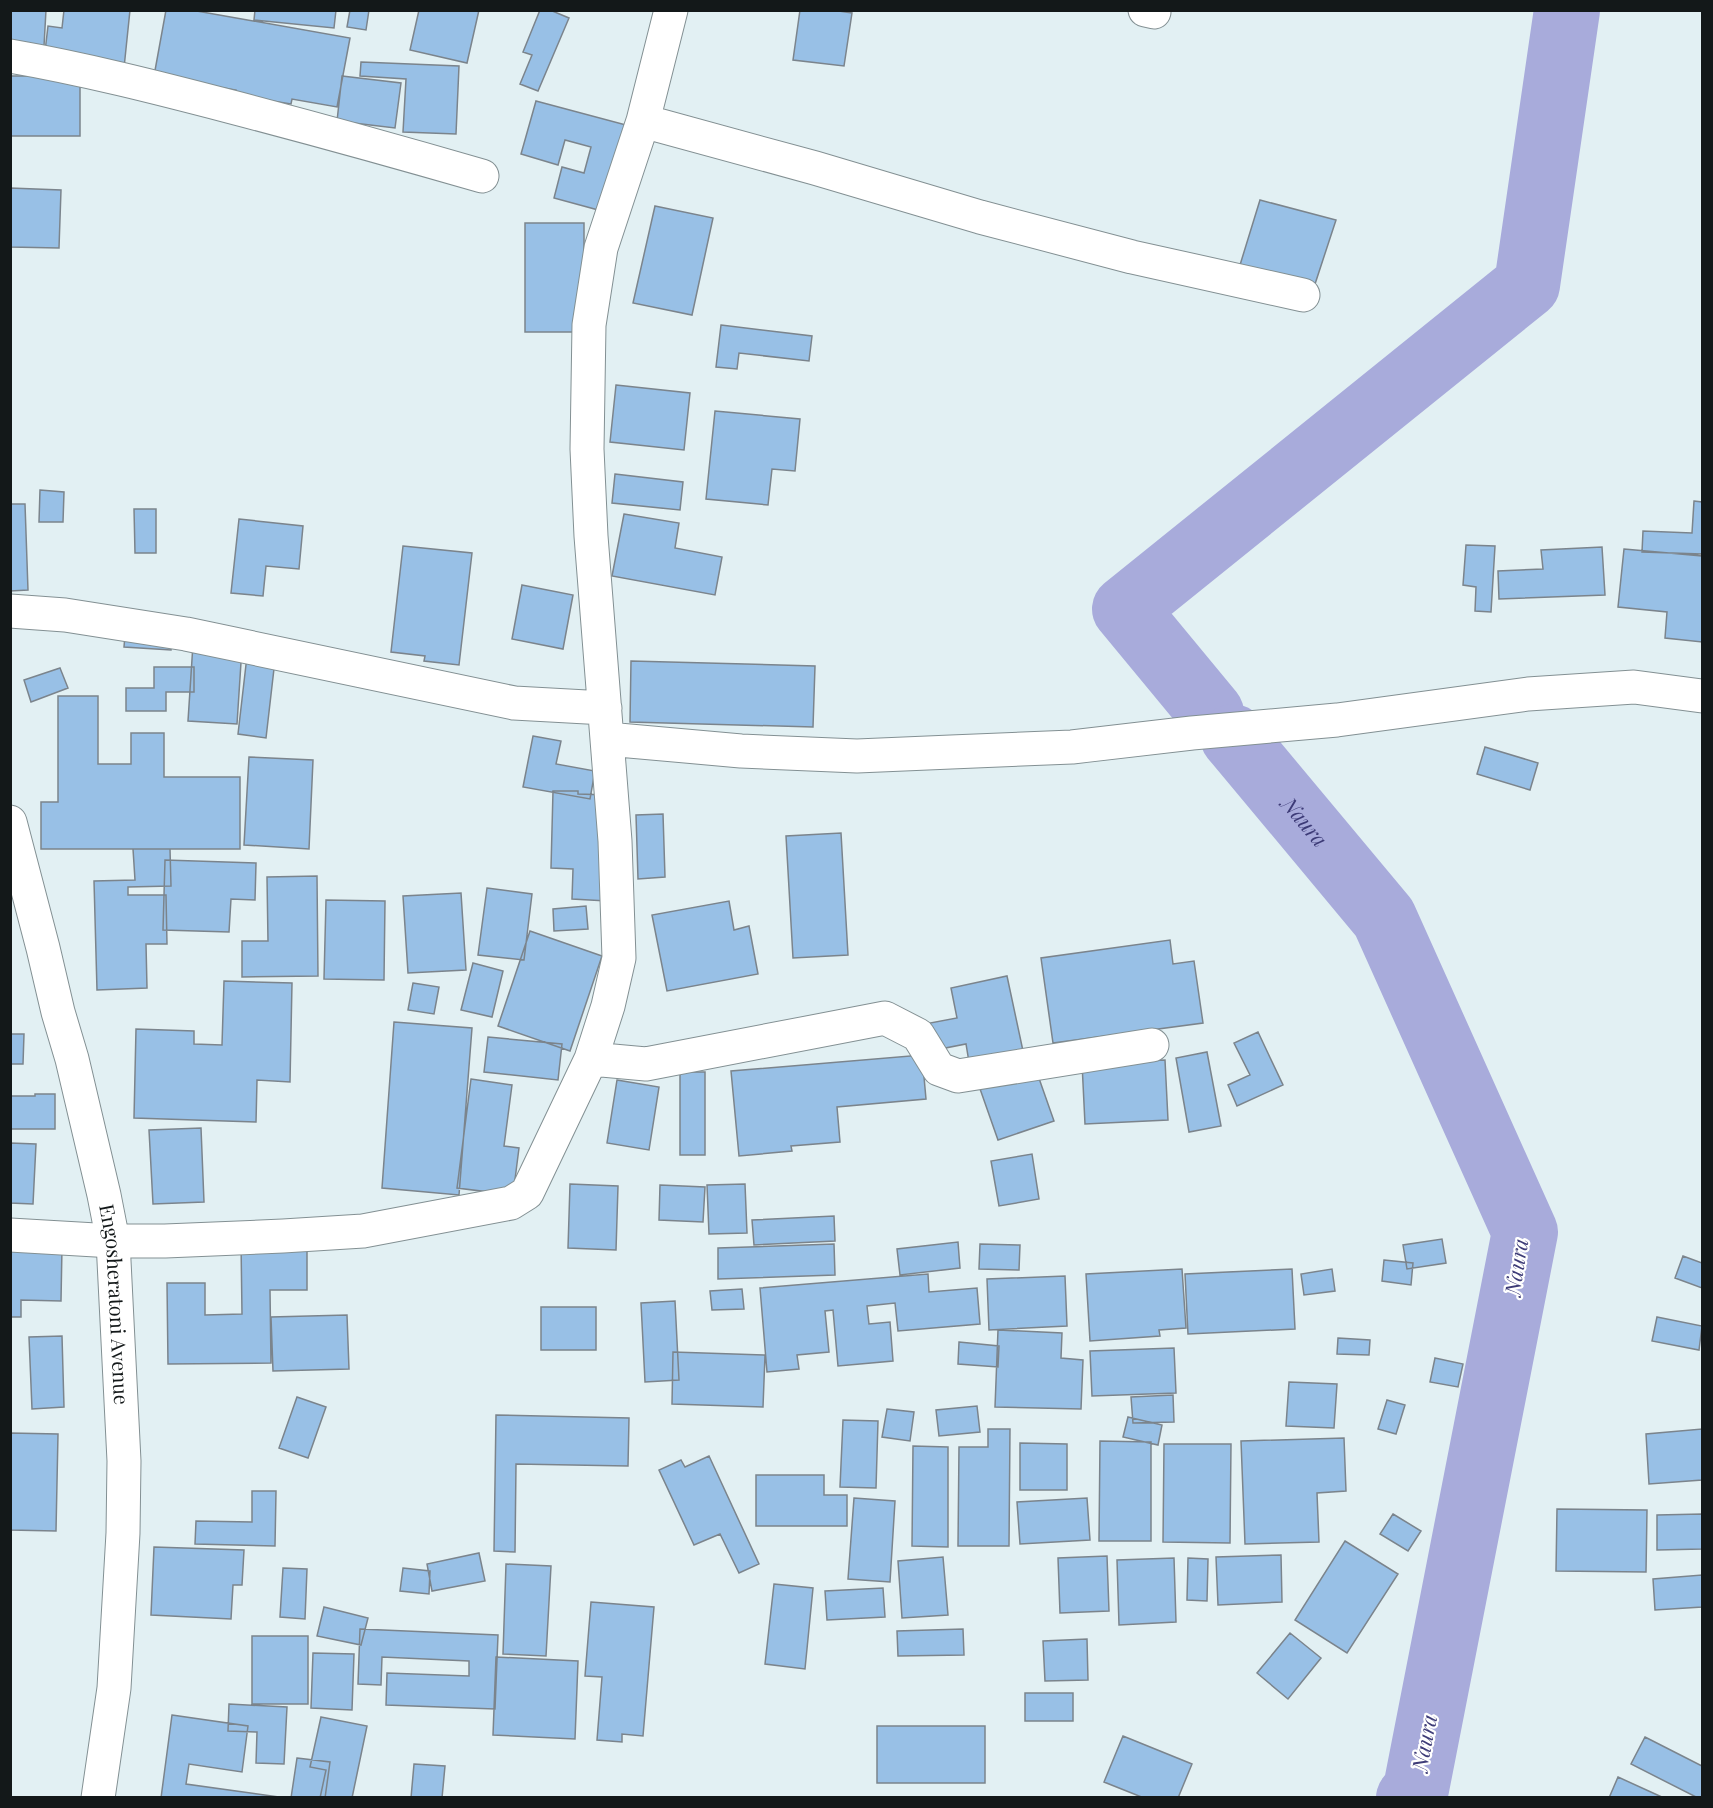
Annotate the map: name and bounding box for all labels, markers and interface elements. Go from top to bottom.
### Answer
water label: Naura [1275,788,1335,852]
street label: Engosheratoni Avenue [94,1202,136,1405]
water label: Naura [1496,1236,1533,1299]
water label: Naura [1403,1712,1442,1775]

